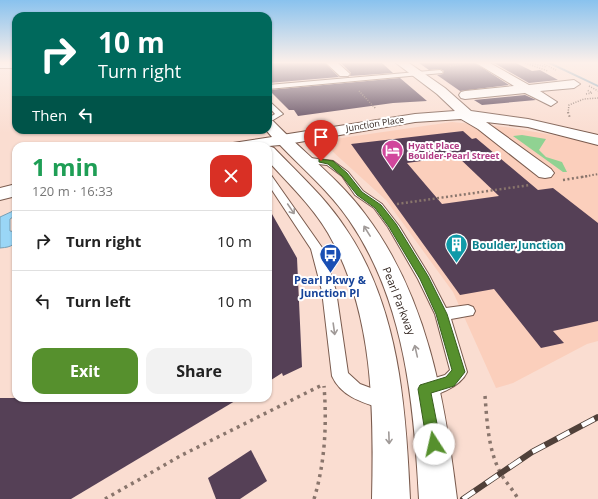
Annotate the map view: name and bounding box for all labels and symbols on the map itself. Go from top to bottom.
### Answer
street label: Junction Place [344,113,405,135]
pin [304,120,338,161]
hotel icon: Hyatt Place Boulder-Pearl Street [379,138,405,171]
place label: Hyatt Place Boulder-Pearl Street [408,139,499,162]
one-way arrow [286,203,295,214]
one-way arrow [363,226,371,237]
building icon: Boulder Junction [444,232,470,265]
place label: Boulder Junction [472,237,564,252]
bus stop icon: Pearl Pkwy & Junction Pl [317,241,343,274]
street label: Pearl Parkway [380,264,420,338]
place label: Pearl Pkwy & Junction Pl [294,272,367,300]
one-way arrow [330,322,338,335]
one-way arrow [411,345,419,358]
position arrow [413,423,455,465]
one-way arrow [386,431,393,444]

